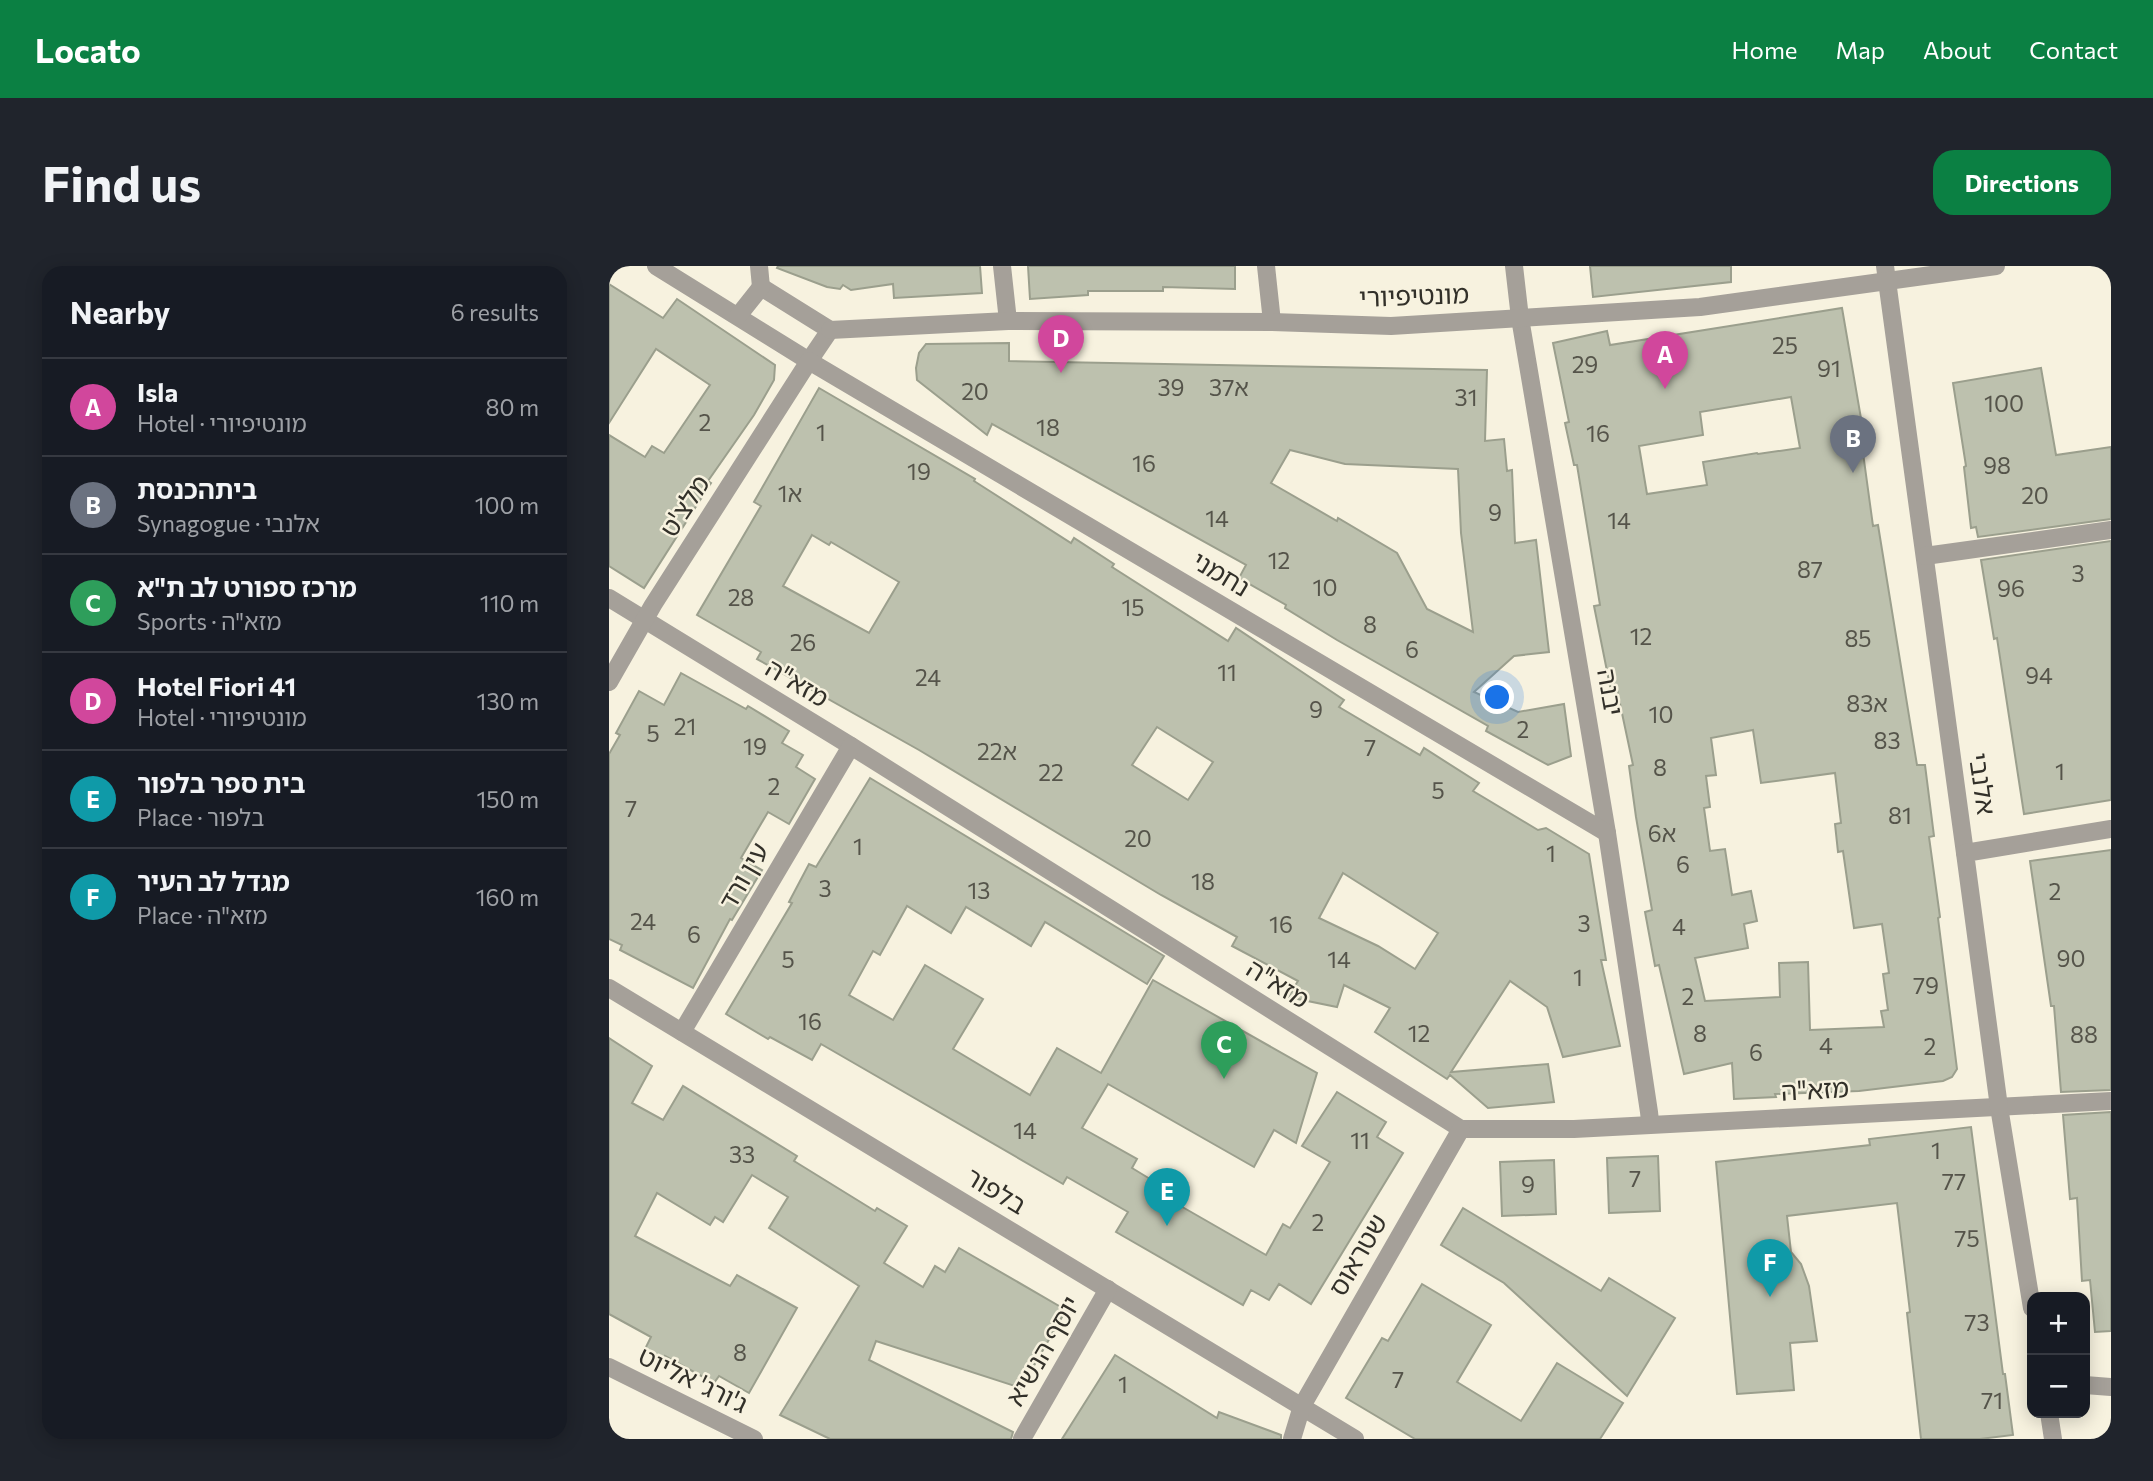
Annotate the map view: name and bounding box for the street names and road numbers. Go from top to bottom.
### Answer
street label: מונטיפיורי [1358,277,1469,312]
street label: מלצ'ט [653,469,715,542]
street label: נחמני [1187,544,1256,602]
street label: מזא"ה [761,651,835,713]
street label: יבנה [1592,666,1631,718]
street label: אלנבי [1964,751,2003,817]
street label: עין ורד [711,836,774,914]
street label: מזא"ה [1242,952,1316,1014]
street label: מזא"ה [1780,1071,1850,1106]
street label: בלפור [961,1160,1033,1220]
street label: שטראוס [1321,1208,1392,1301]
street label: יוסף הנשיא [998,1290,1086,1411]
street label: ג'ורג' אליוט [634,1339,753,1418]

